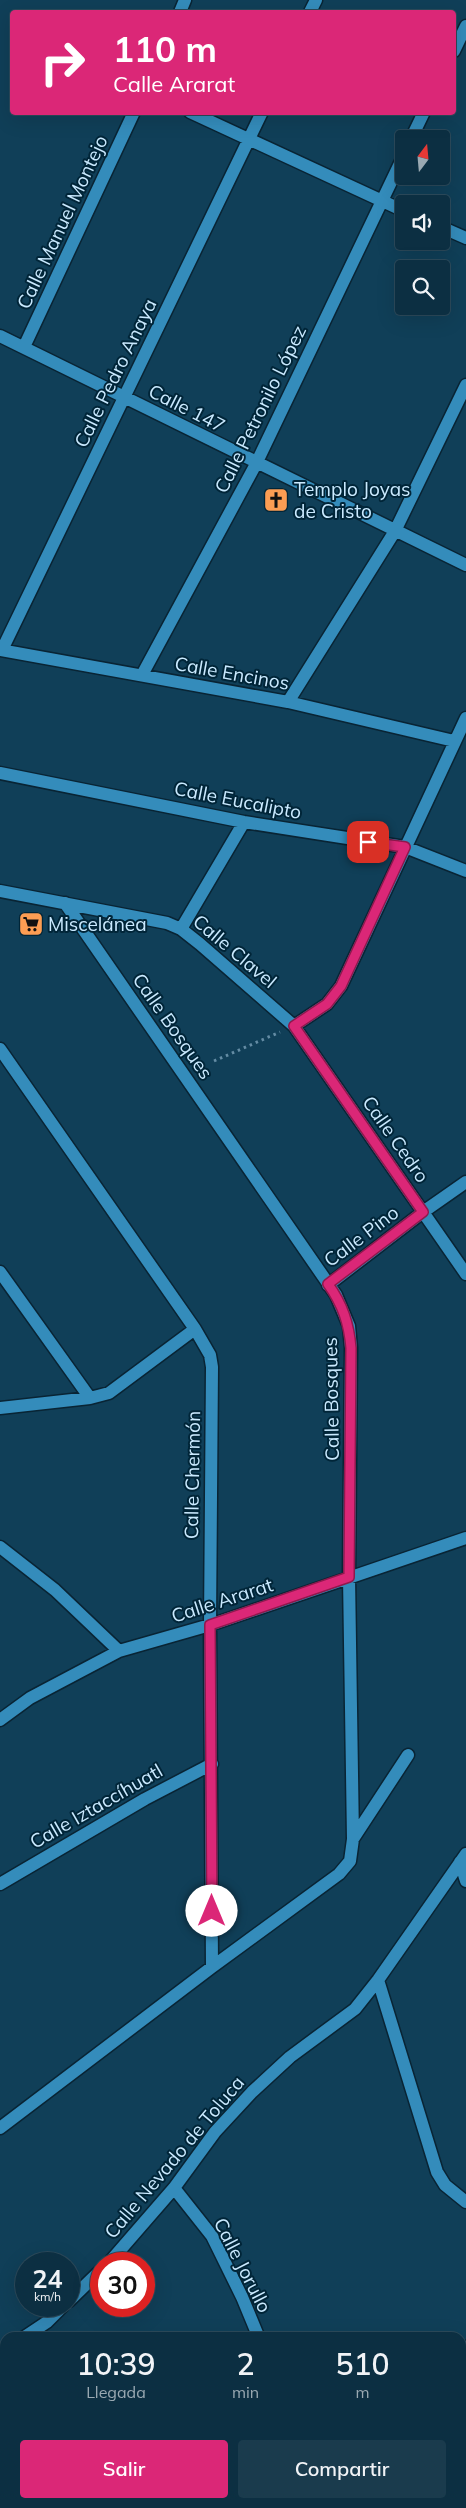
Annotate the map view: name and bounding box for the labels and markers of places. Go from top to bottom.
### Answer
place label: Templo Joyas de Cristo [294,477,410,523]
church icon: Templo Joyas de Cristo [263,487,289,513]
pin [347,821,389,863]
supermarket icon: Miscelánea [18,911,44,937]
place label: Miscelánea [48,912,147,936]

